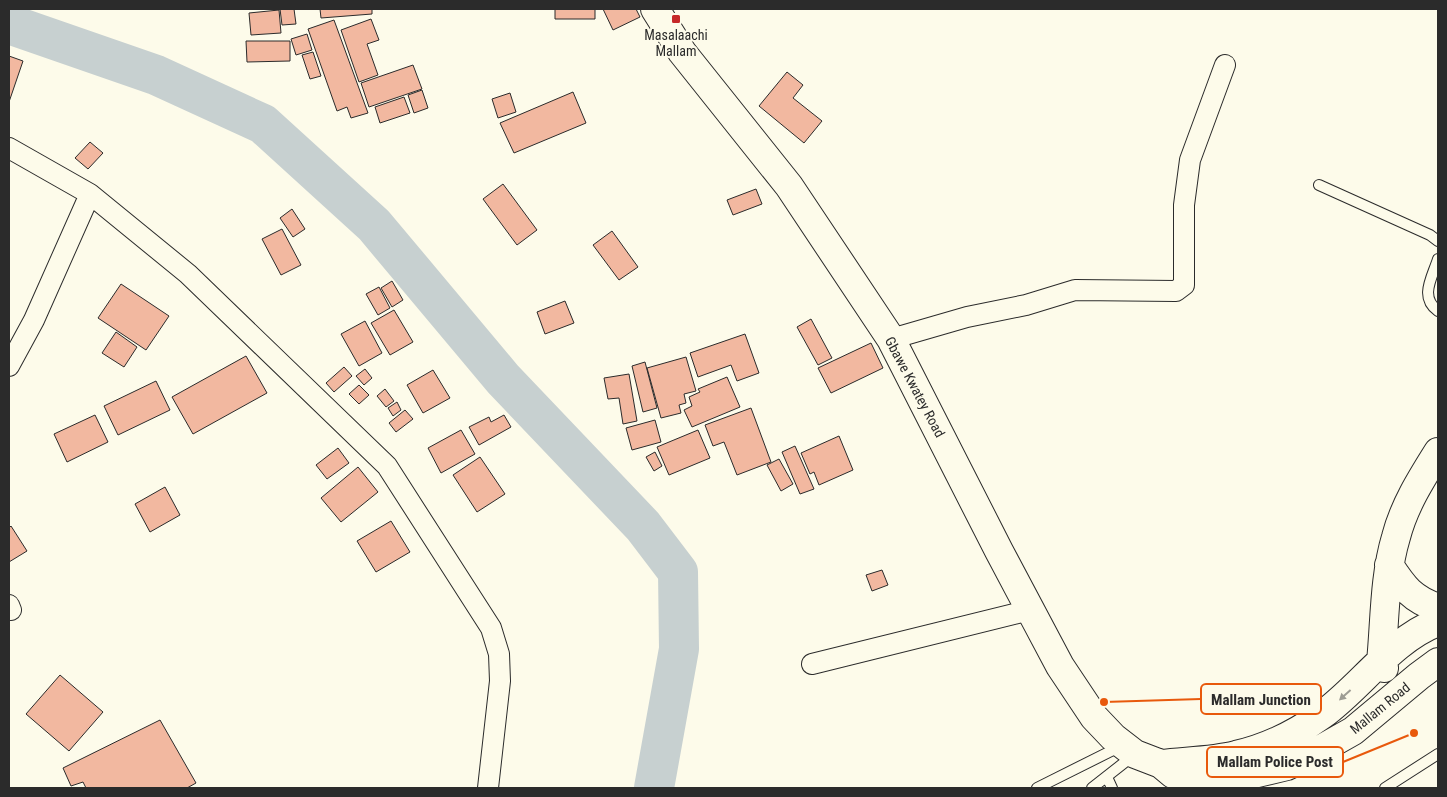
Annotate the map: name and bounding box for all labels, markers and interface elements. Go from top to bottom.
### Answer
marker: Masalaachi Mallam [670,13,682,25]
place label: Masalaachi Mallam [644,27,708,59]
street label: Gbawe Kwatey Road [882,334,948,440]
street label: Mallam Road [1347,679,1413,737]
callout: Mallam Junction [1201,684,1321,714]
one-way arrow [1339,689,1351,701]
text: Mallam Junction [1211,691,1311,709]
callout: Mallam Police Post [1207,747,1343,777]
text: Mallam Police Post [1217,753,1333,771]

